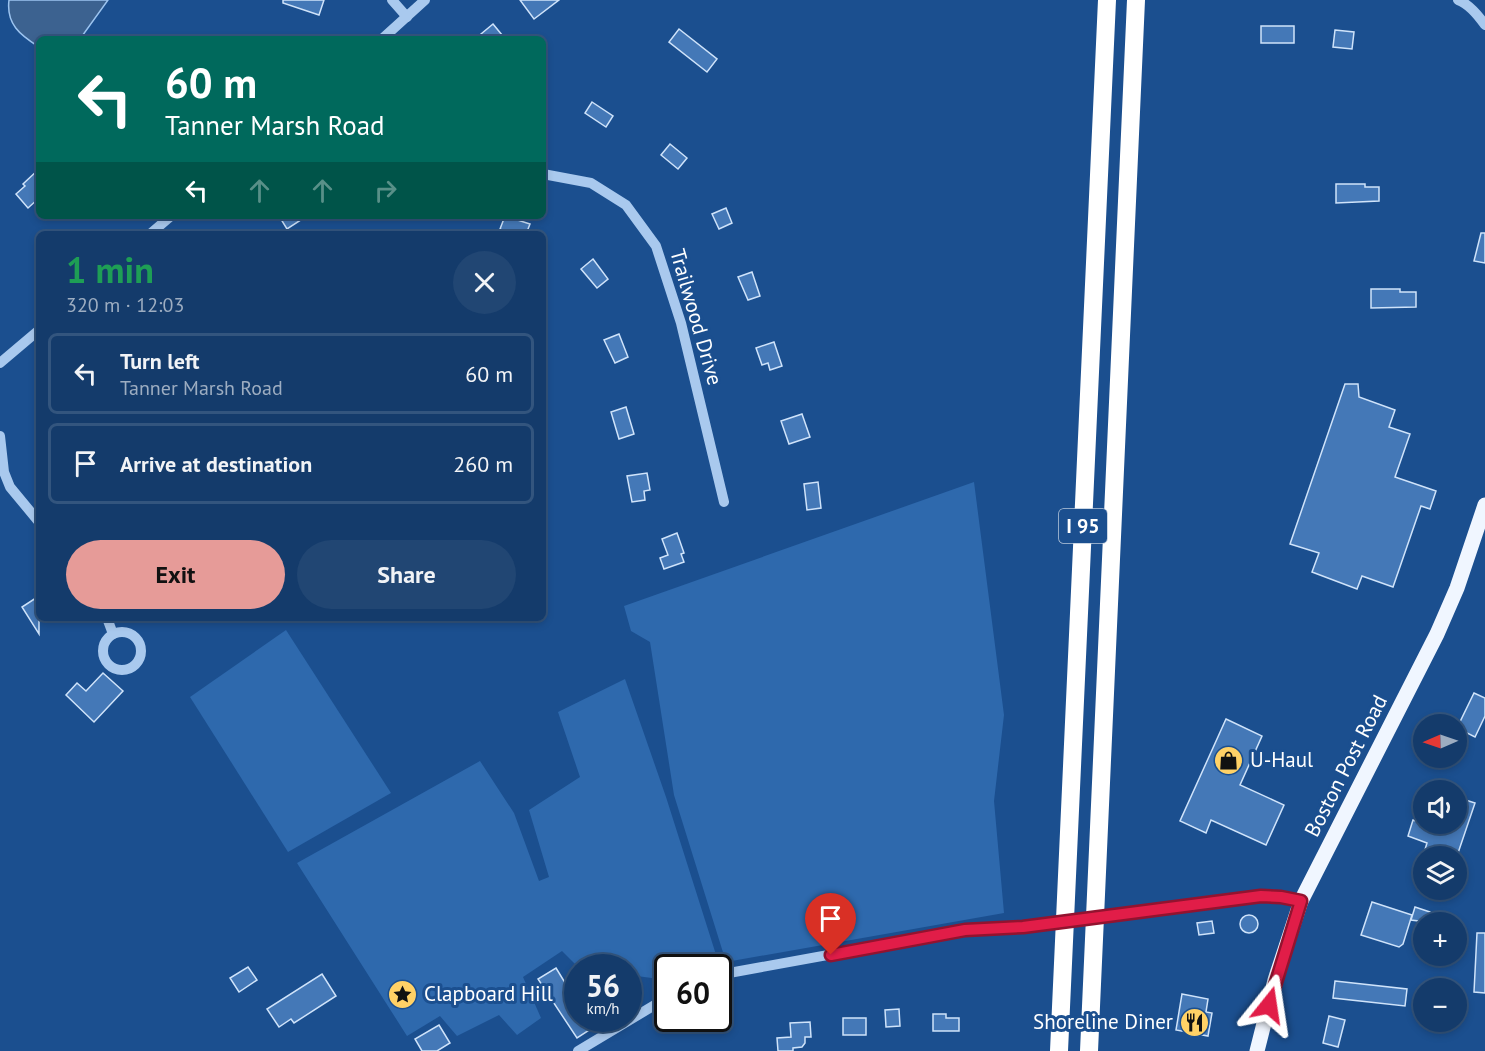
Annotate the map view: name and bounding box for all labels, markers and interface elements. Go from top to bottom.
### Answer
text: 60 m [165,55,257,110]
icon: left [66,60,144,138]
text: Tanner Marsh Road [165,108,385,142]
icon: left [180,174,213,207]
icon: ahead [243,174,276,207]
icon: ahead [306,174,339,207]
icon: right [369,174,402,207]
text: 1 min [66,246,154,293]
street label: Trailwood Drive [664,246,729,388]
button: close [453,251,516,314]
text: 320 m · 12:03 [66,292,184,318]
text: Turn left [120,347,200,375]
icon: left [69,357,102,390]
text: 60 m [465,360,513,388]
text: Tanner Marsh Road [120,375,283,401]
icon: arrive [69,447,102,480]
text: Arrive at destination [120,450,312,478]
text: 260 m [453,450,513,478]
road number: I 95 [1059,509,1107,543]
button: Exit [66,540,285,609]
button: Share [297,540,516,609]
street label: Boston Post Road [1298,690,1393,841]
north arrow [1413,714,1467,768]
map controls [1413,714,1467,1032]
shop icon: U-Haul [1213,744,1245,776]
place label: U-Haul [1250,746,1313,773]
button: sound [1413,780,1467,834]
button: layers [1413,846,1467,900]
pin [805,893,856,955]
icon: arrive [814,902,847,935]
button: + [1413,912,1467,966]
speed limit sign: 60 [654,954,732,1032]
text: 56 [586,966,620,1005]
position arrow [1237,973,1301,1037]
place icon: Clapboard Hill [387,978,419,1010]
button: − [1413,978,1467,1032]
place label: Clapboard Hill [424,980,553,1007]
text: km/h [587,999,619,1018]
restaurant icon: Shoreline Diner [1178,1006,1210,1038]
place label: Shoreline Diner [1033,1008,1173,1035]

